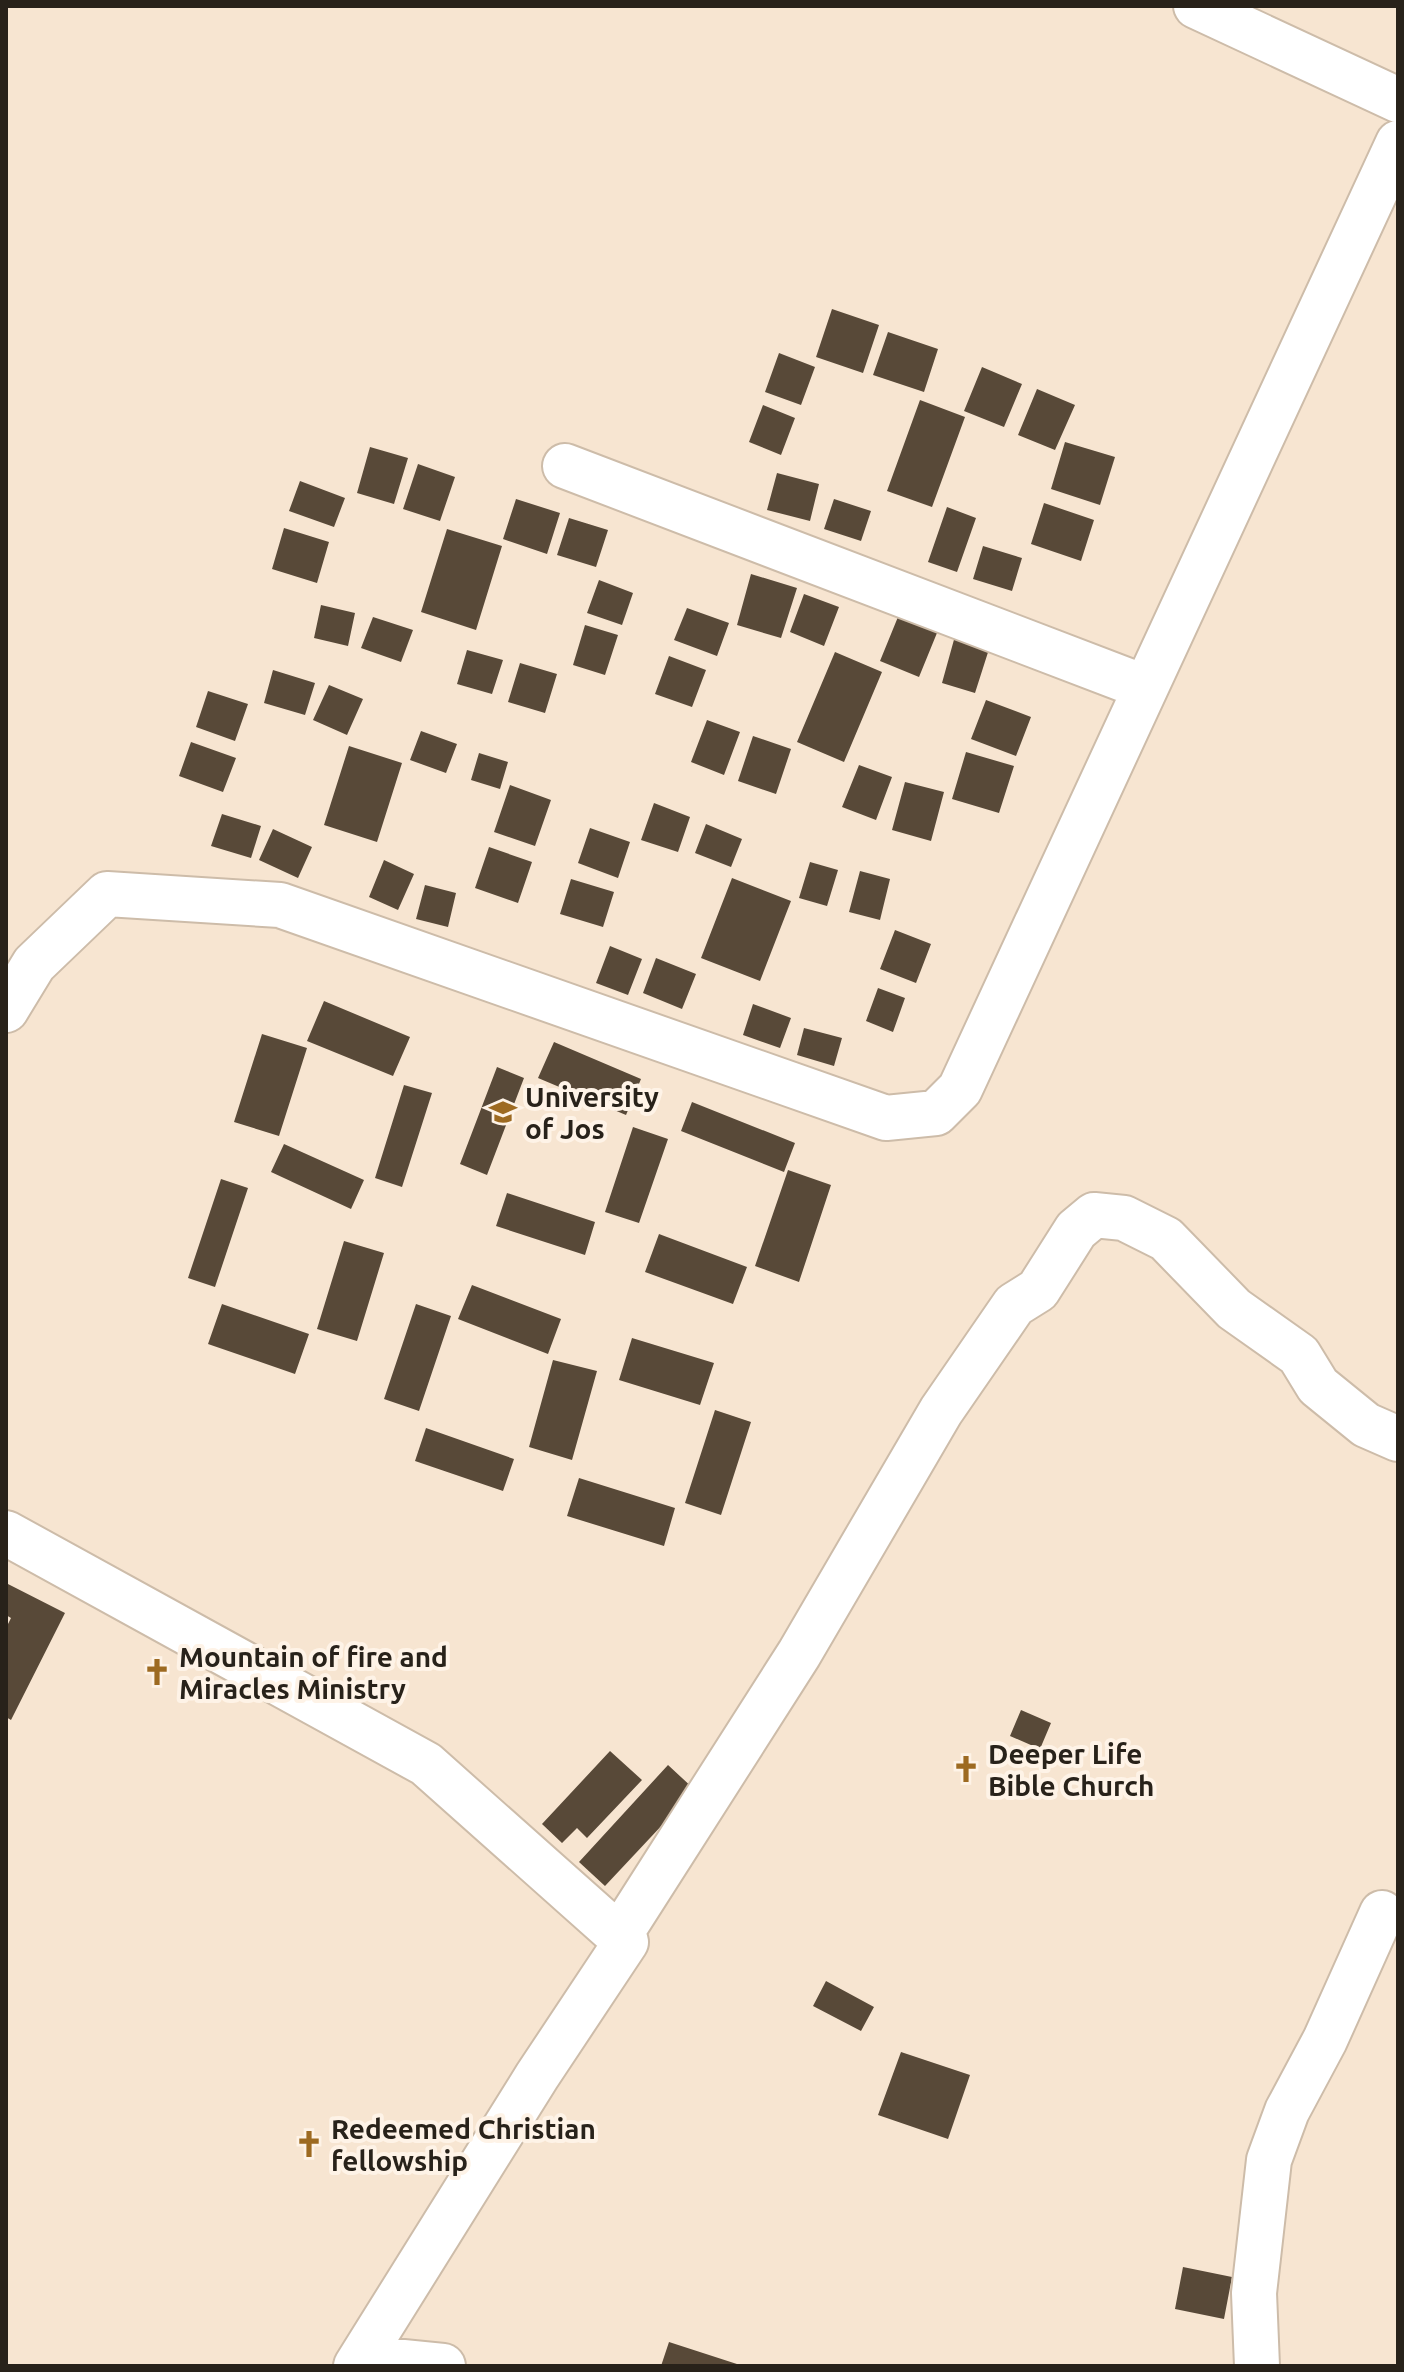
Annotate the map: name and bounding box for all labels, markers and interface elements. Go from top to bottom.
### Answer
place label: University of Jos [525,1081,659,1144]
school or university icon: University of Jos [488,1097,518,1127]
place label: Mountain of fire and Miracles Ministry [179,1641,448,1704]
church icon: Mountain of fire and Miracles Ministry [142,1657,172,1687]
place label: Deeper Life Bible Church [988,1738,1154,1801]
church icon: Deeper Life Bible Church [951,1754,981,1784]
place label: Redeemed Christian fellowship [331,2113,596,2176]
church icon: Redeemed Christian fellowship [294,2129,324,2159]

